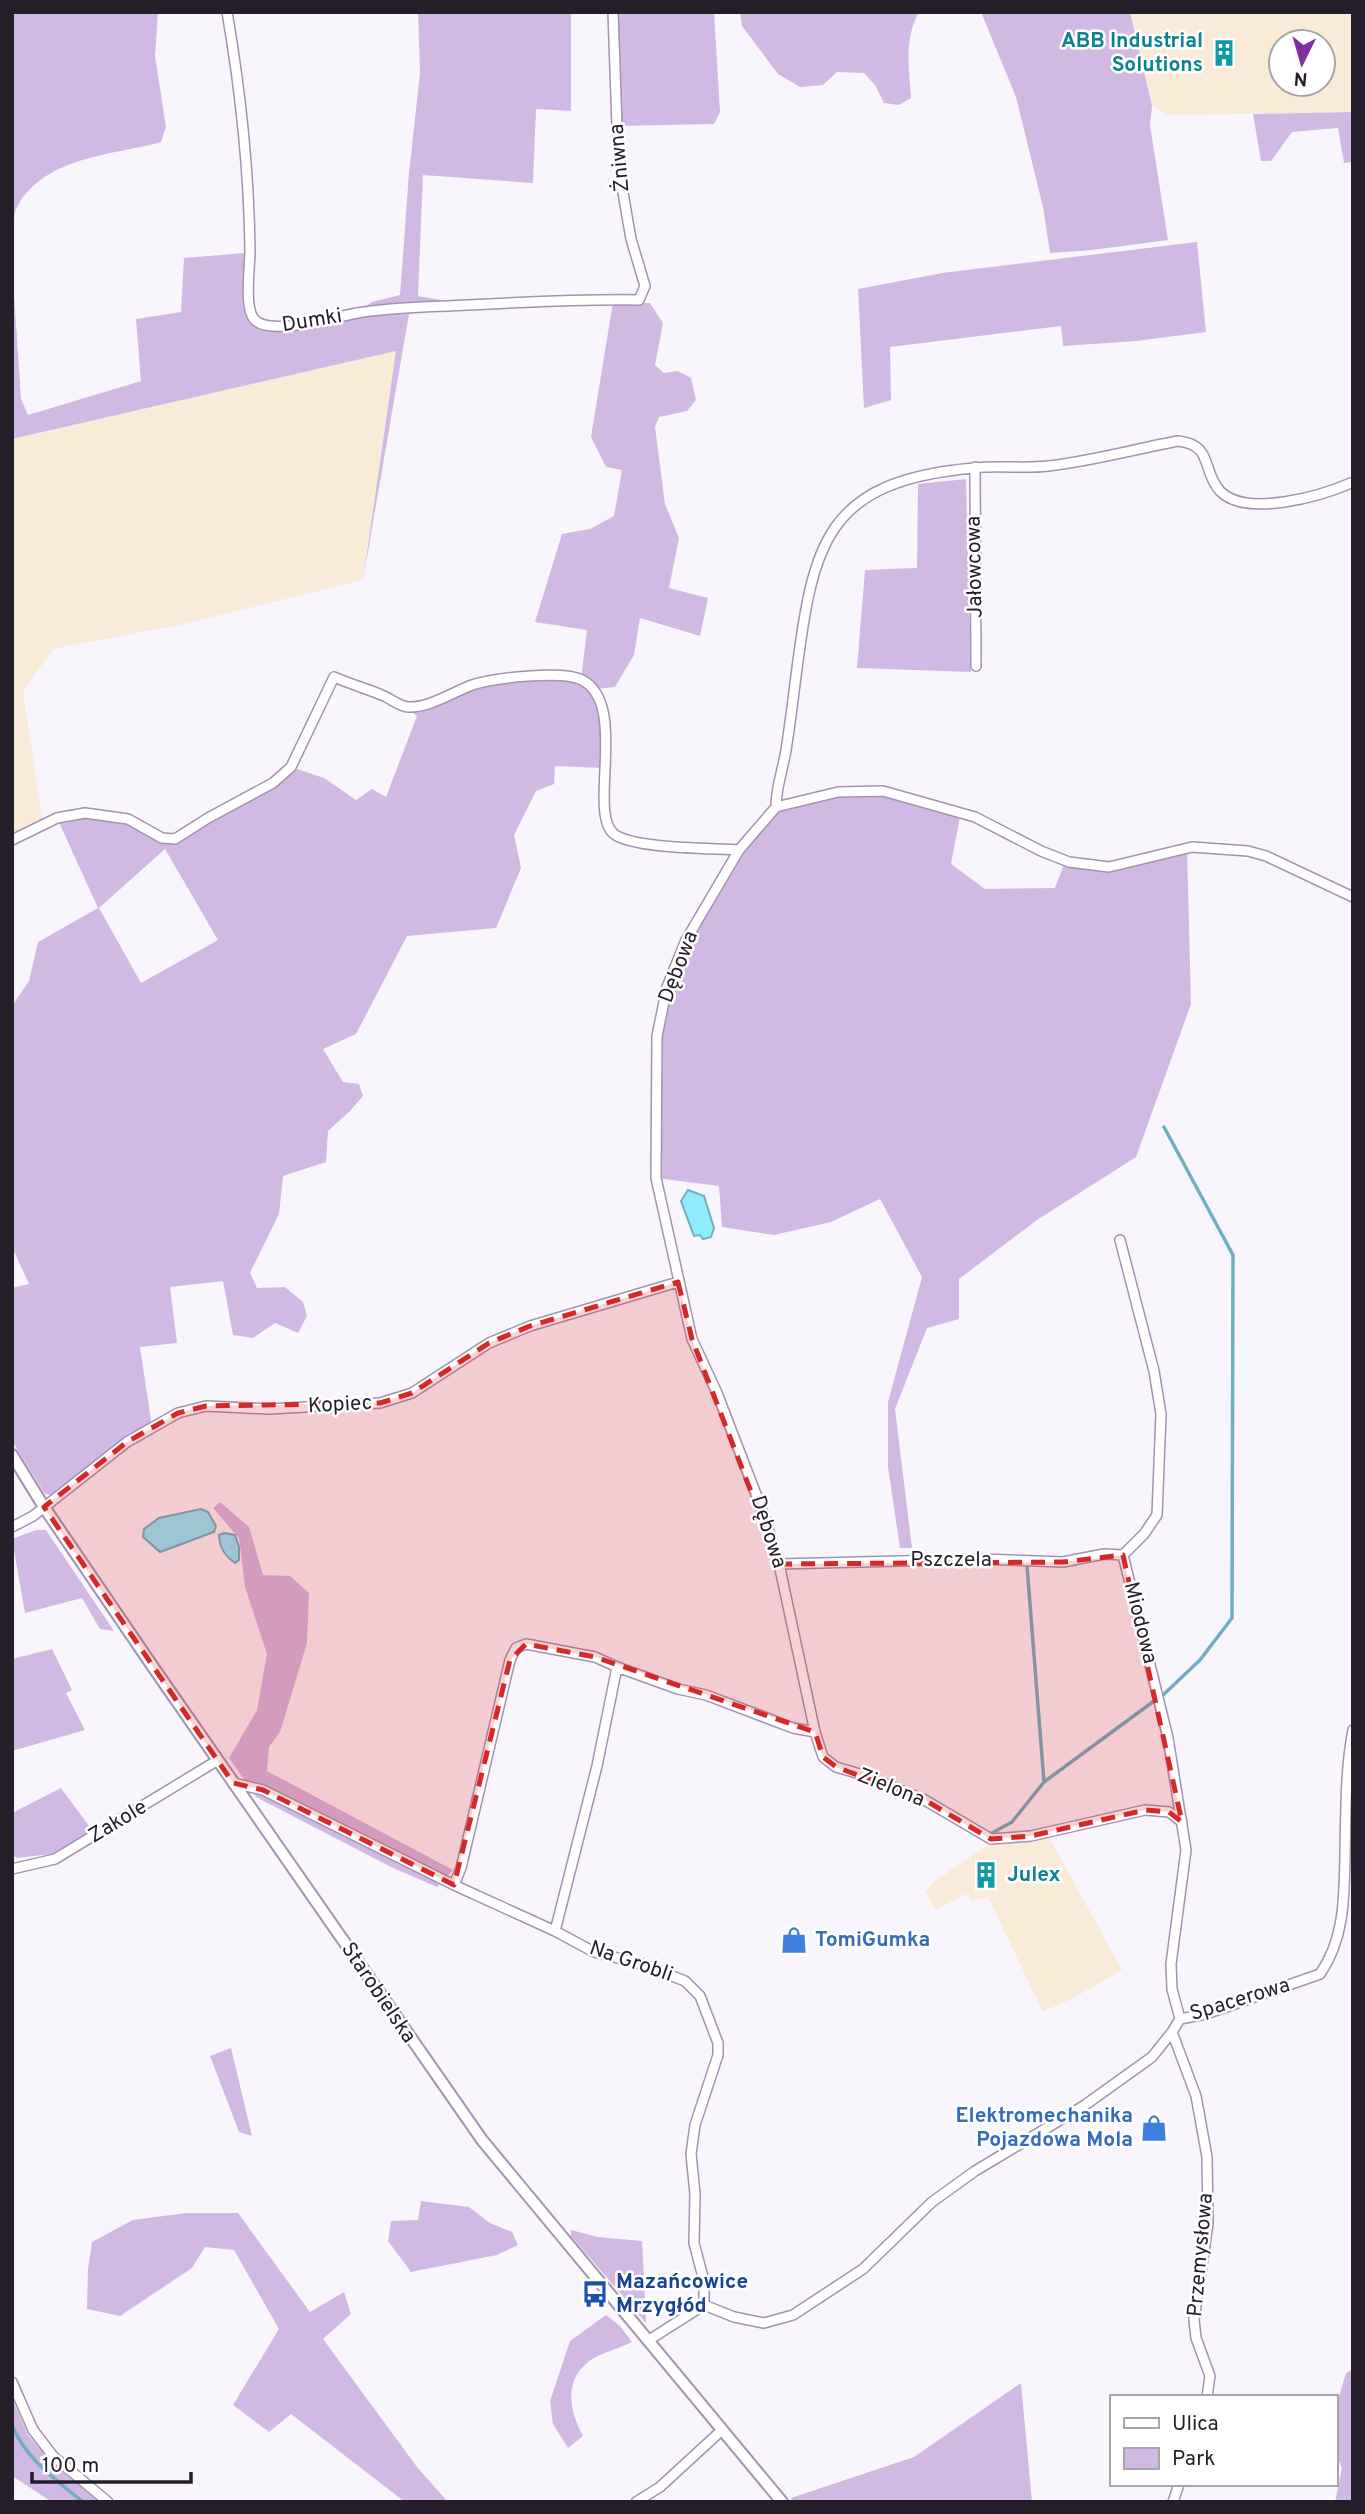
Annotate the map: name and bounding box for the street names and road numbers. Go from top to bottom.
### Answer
street label: Żniwna [604,123,636,193]
street label: Dumki [280,303,344,339]
street label: Jałowcowa [961,516,989,618]
street label: Dębowa [653,927,705,1007]
street label: Kopiec [307,1390,373,1420]
street label: Dębowa [744,1492,792,1572]
street label: Pszczela [910,1547,992,1574]
street label: Miodowa [1117,1579,1163,1667]
street label: Zielona [853,1762,929,1814]
street label: Zakole [84,1794,152,1850]
street label: Na Grobli [586,1935,676,1989]
street label: Starobielska [334,1937,422,2049]
street label: Spacerowa [1187,1972,1293,2028]
street label: Przemysłowa [1182,2192,1220,2318]

